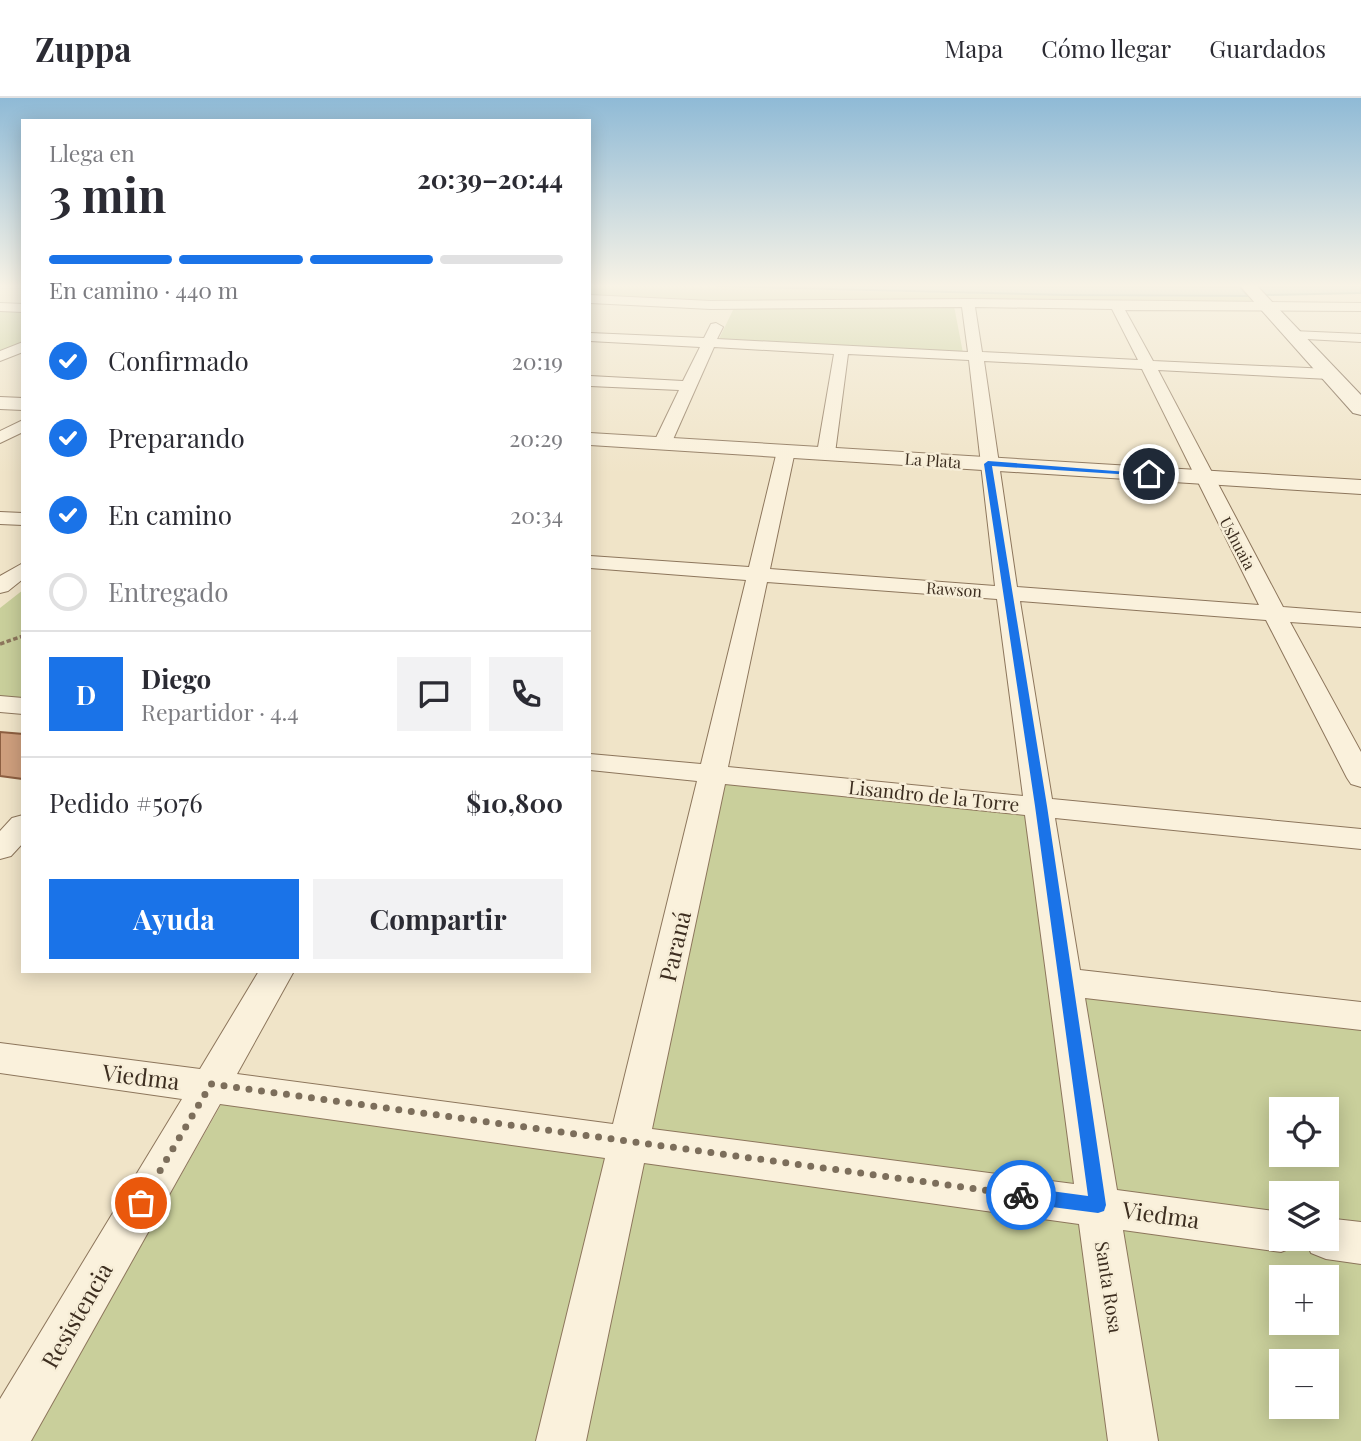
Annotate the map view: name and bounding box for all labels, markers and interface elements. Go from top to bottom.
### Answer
text: Zuppa [35,26,131,70]
text: Mapa [945,32,1003,64]
text: Cómo llegar [1041,32,1171,64]
text: Guardados [1209,32,1326,64]
text: Llega en [49,137,135,168]
text: 20:39–20:44 [417,161,563,196]
text: 3 min [49,163,166,225]
text: En camino · 440 m [49,274,238,305]
icon: check [49,342,87,380]
text: Confirmado [108,343,249,378]
text: 20:19 [512,345,563,376]
icon: check [49,419,87,457]
text: Preparando [108,420,245,455]
text: 20:29 [509,422,563,453]
pin [1119,444,1179,504]
street label: La Plata [904,448,962,472]
icon: home [1130,455,1168,493]
icon: check [49,496,87,534]
text: En camino [108,497,232,532]
text: 20:34 [510,499,563,530]
street label: Ushuaia [1215,513,1261,573]
text: Entregado [108,574,229,609]
street label: Rawson [925,577,983,601]
button: chat [397,657,471,731]
button: phone [489,657,563,731]
text: Diego [141,661,211,696]
text: D [76,677,96,712]
text: Repartidor · 4.4 [141,696,299,727]
street label: Lisandro de la Torre [847,773,1021,817]
text: Pedido #5076 [49,785,203,820]
text: $10,800 [466,785,563,820]
button: Ayuda [49,879,299,959]
button: Compartir [313,879,563,959]
street label: Paraná [651,907,697,984]
street label: Viedma [100,1056,182,1096]
map controls [1269,1097,1339,1419]
button: locate [1269,1097,1339,1167]
courier [986,1160,1056,1230]
pin [111,1173,171,1233]
icon: bike [1002,1176,1040,1214]
button: layers [1269,1181,1339,1251]
icon: bag [122,1184,160,1222]
street label: Viedma [1119,1193,1202,1235]
street label: Santa Rosa [1090,1239,1130,1335]
street label: Resistencia [33,1256,119,1373]
button: + [1269,1265,1339,1335]
button: − [1269,1349,1339,1419]

